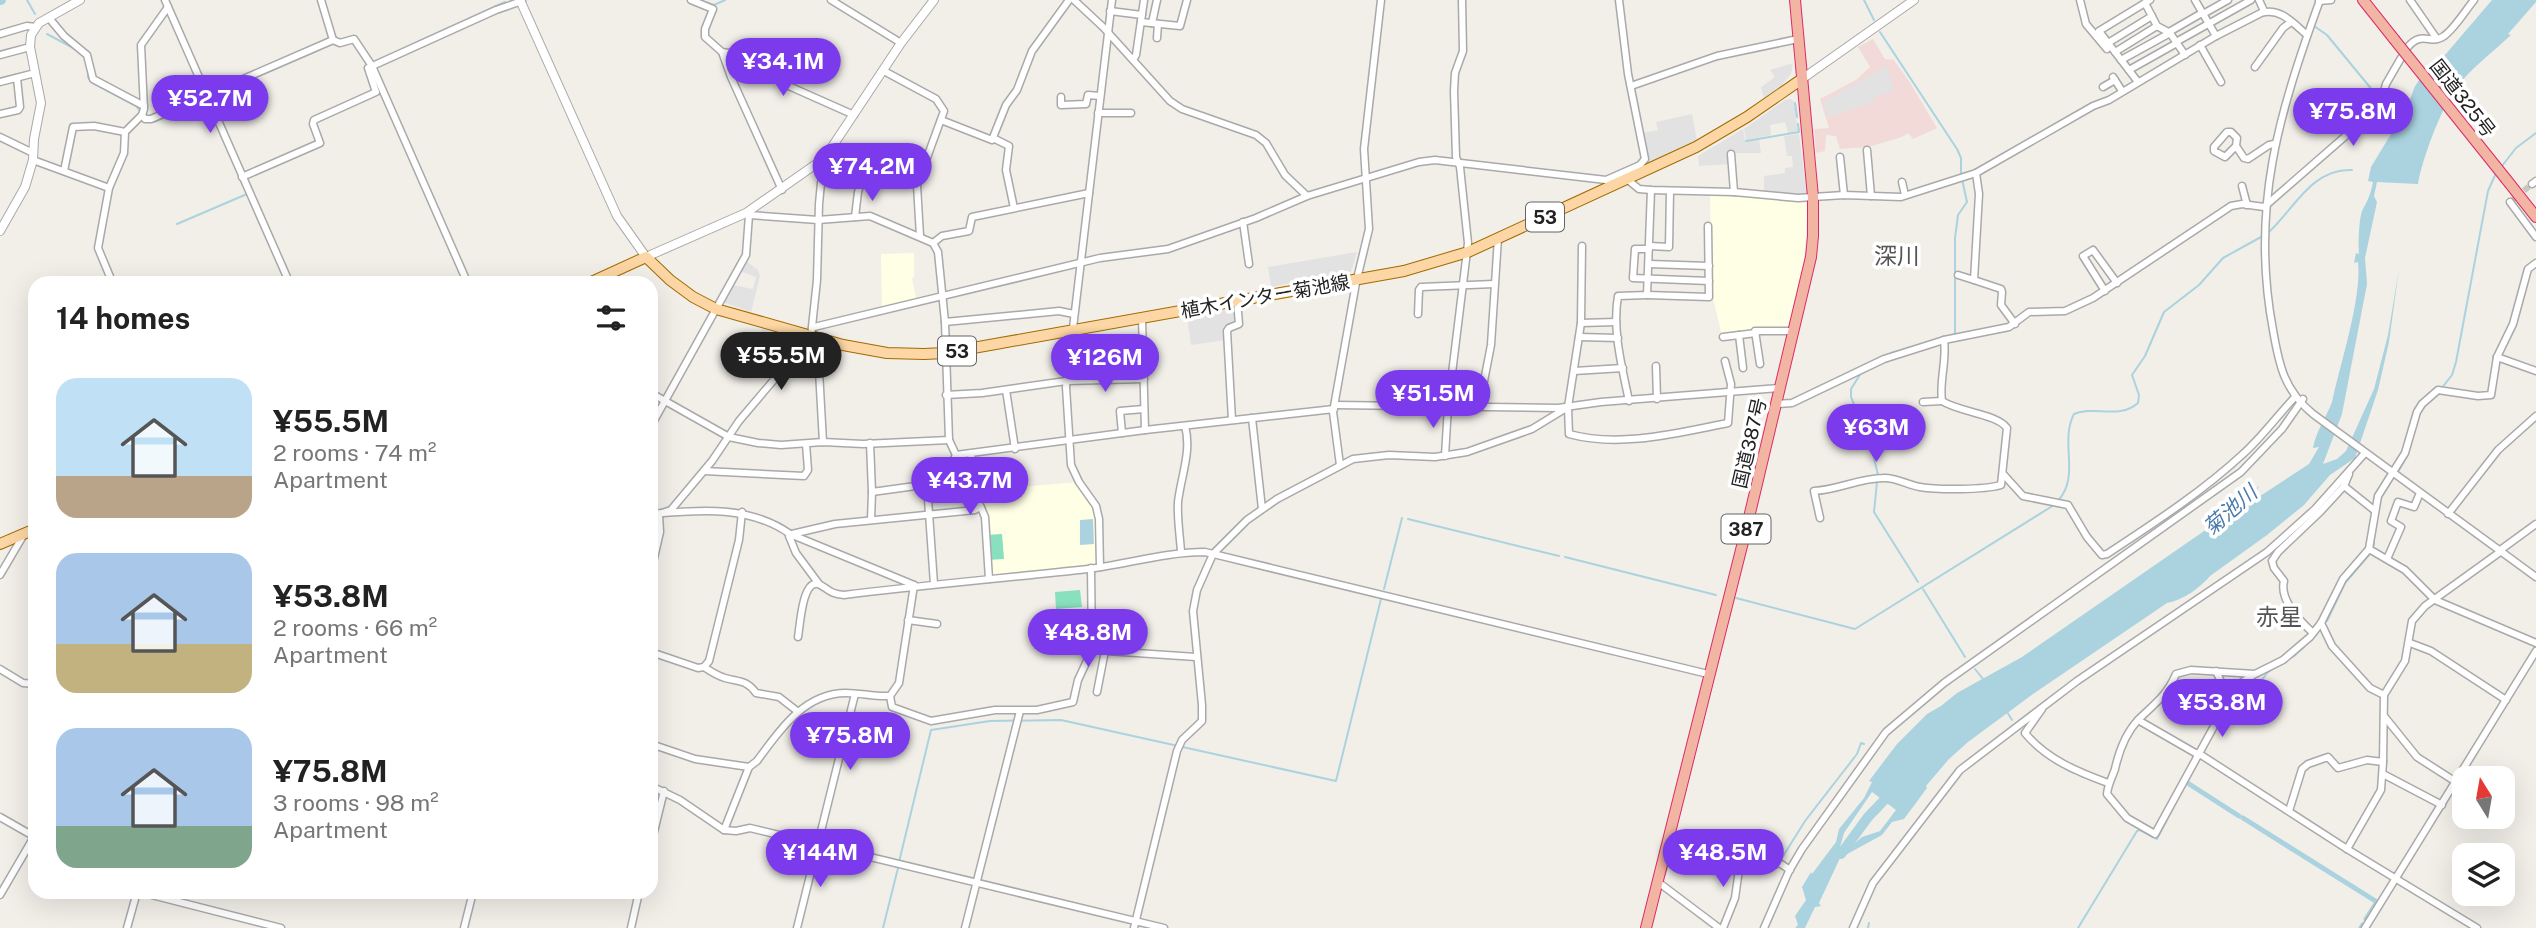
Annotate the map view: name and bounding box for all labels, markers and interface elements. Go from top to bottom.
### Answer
pin: ¥34.1M [726,38,840,98]
text: ¥34.1M [742,47,824,74]
street label: 国道325号 [2426,55,2500,141]
pin: ¥52.7M [153,76,267,135]
text: ¥52.7M [167,84,253,111]
pin: ¥75.8M [2296,88,2410,148]
text: ¥75.8M [2309,97,2397,124]
pin: ¥74.2M [815,144,929,203]
text: ¥74.2M [829,152,915,179]
road number: 53 [1526,202,1564,232]
district label: 深川 [1874,242,1920,269]
street label: 植木インター菊池線 [1179,270,1351,322]
icon: filters [592,299,630,337]
text: 14 homes [56,300,190,336]
pin: ¥55.5M [724,332,838,392]
pin: ¥126M [1056,334,1154,394]
road number: 53 [938,337,976,366]
text: ¥55.5M [736,341,826,368]
text: ¥126M [1067,343,1143,370]
pin: ¥51.5M [1376,370,1490,430]
text: ¥51.5M [1391,379,1475,406]
street label: 国道387号 [1728,396,1770,490]
text: ¥55.5M [273,403,389,439]
pin: ¥63M [1835,405,1917,464]
icon: home [112,406,196,490]
text: ¥63M [1843,413,1909,440]
text: 2 rooms · 74 m² [273,439,436,466]
pin: ¥43.7M [913,458,1027,517]
text: Apartment [273,466,388,493]
text: ¥43.7M [927,466,1013,493]
water label: 菊池川 [2198,479,2263,540]
road number: 387 [1722,514,1770,544]
text: ¥53.8M [273,578,389,614]
icon: home [112,581,196,665]
district label: 赤星 [2256,603,2302,630]
pin: ¥48.8M [1031,610,1145,669]
text: 2 rooms · 66 m² [273,614,437,641]
text: ¥48.8M [1044,618,1132,645]
text: Apartment [273,641,388,668]
pin: ¥53.8M [2165,680,2279,739]
text: ¥53.8M [2178,688,2266,715]
pin: ¥75.8M [793,712,907,772]
text: ¥75.8M [806,721,894,748]
text: ¥75.8M [273,753,388,789]
icon: home [112,756,196,840]
north arrow [2452,766,2515,830]
map controls [2452,766,2515,906]
text: 3 rooms · 98 m² [273,789,439,816]
text: Apartment [273,816,388,843]
pin: ¥144M [771,830,869,889]
pin: ¥48.5M [1666,830,1780,889]
text: ¥144M [782,838,858,865]
text: ¥48.5M [1679,838,1767,865]
button: layers [2452,843,2515,906]

